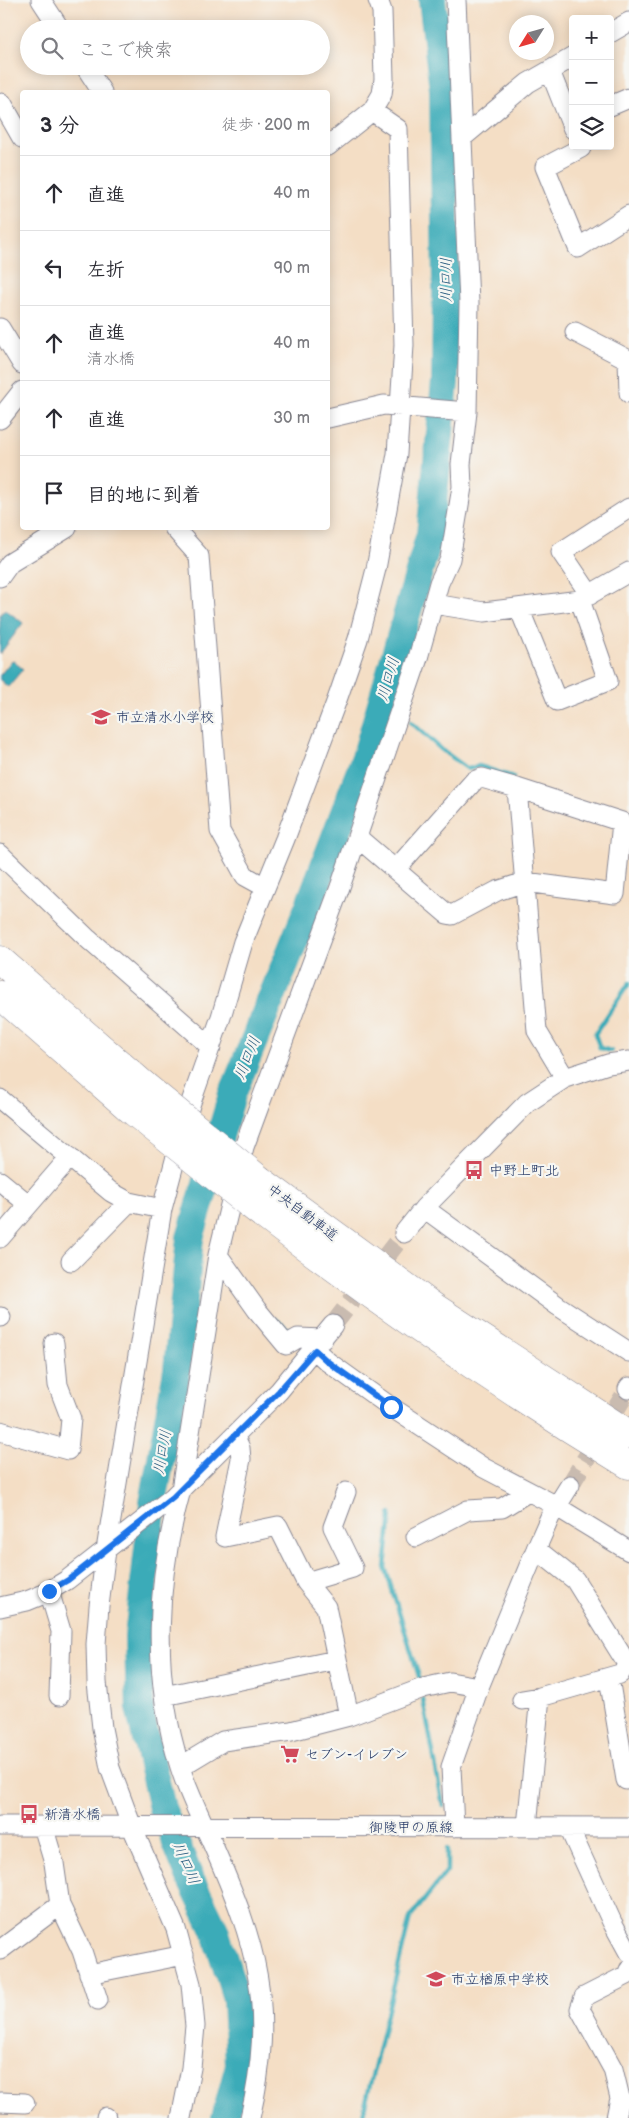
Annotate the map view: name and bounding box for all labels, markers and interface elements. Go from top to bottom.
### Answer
north arrow [509,15,554,60]
map controls [569,15,614,150]
button: + [569,15,614,60]
search box [20,20,330,75]
icon: search [38,34,66,62]
text: ここで検索 [78,39,173,62]
button: − [569,60,614,105]
button: layers [569,105,614,150]
text: 3 分 [40,113,79,138]
text: 徒歩 · 200 m [222,116,310,135]
icon: ahead [40,179,68,207]
text: 直進 [87,184,125,207]
text: 40 m [273,184,310,203]
icon: left [40,254,68,282]
water label: 川口川 [437,257,456,303]
text: 左折 [87,259,125,282]
text: 90 m [274,259,310,278]
text: 直進 [87,322,125,345]
icon: ahead [40,329,68,357]
text: 40 m [273,334,310,353]
text: 清水橋 [87,350,135,369]
icon: ahead [40,404,68,432]
text: 直進 [87,409,125,432]
text: 30 m [273,409,310,428]
icon: arrive [40,479,68,507]
text: 目的地に到着 [87,484,201,507]
water label: 川口川 [373,655,404,703]
school or university icon: 市立清水小学校 [90,706,112,728]
place label: 市立清水小学校 [116,709,214,726]
water label: 川口川 [230,1034,265,1083]
bus stop icon: 中野上町北 [463,1159,485,1181]
place label: 中野上町北 [489,1162,559,1179]
street label: 中央自動車道 [264,1180,341,1244]
route start [380,1396,403,1419]
water label: 川口川 [149,1428,176,1476]
route end [38,1580,61,1603]
supermarket icon: セブン-イレブン [279,1743,301,1765]
place label: セブン-イレブン [305,1746,408,1763]
bus stop icon: 新清水橋 [18,1803,40,1825]
place label: 新清水橋 [44,1806,100,1823]
street label: 御陵甲の原線 [369,1819,453,1836]
water label: 川口川 [168,1839,203,1888]
school or university icon: 市立楢原中学校 [425,1968,447,1990]
place label: 市立楢原中学校 [451,1971,549,1988]

